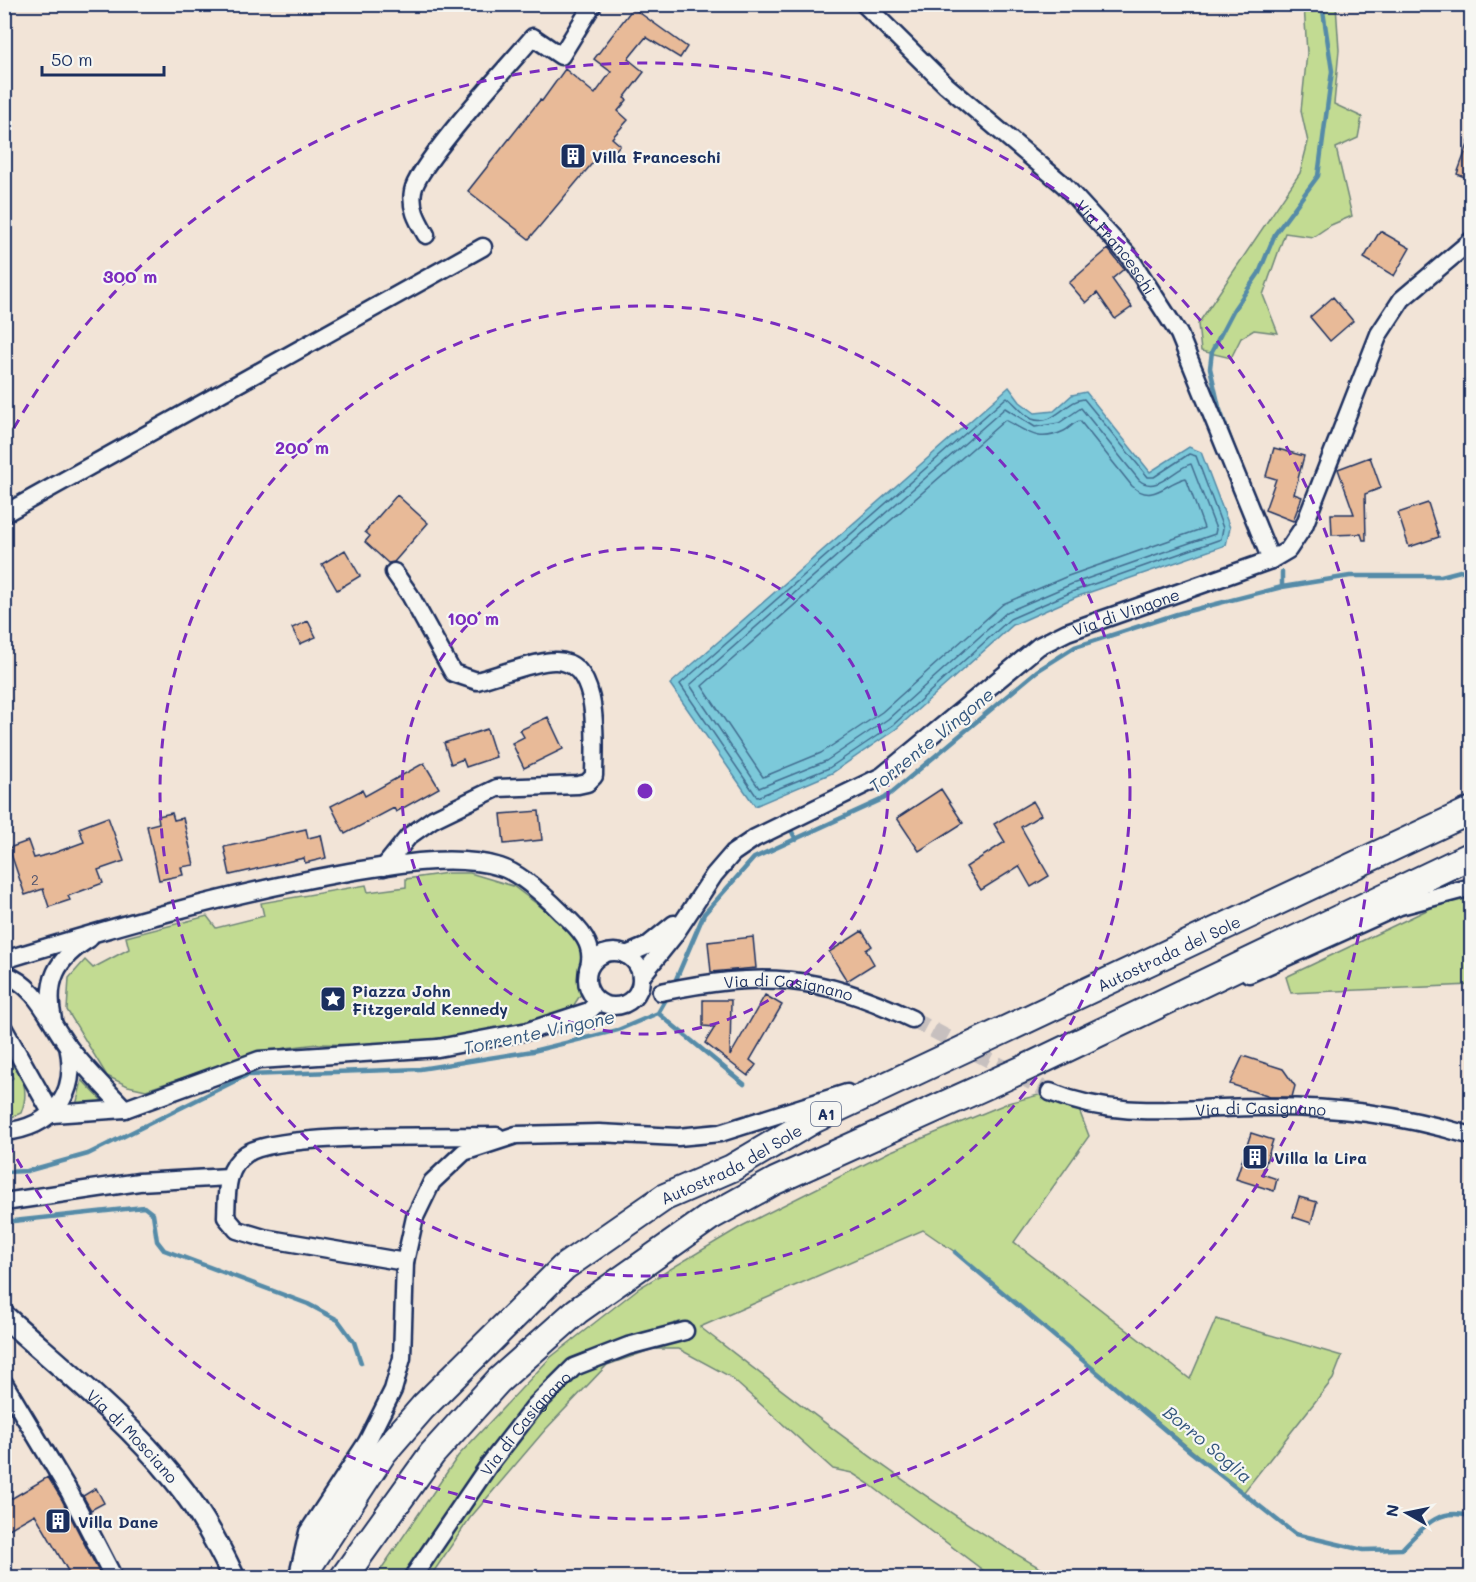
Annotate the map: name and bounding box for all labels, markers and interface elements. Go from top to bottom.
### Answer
scale bar [42,39,164,77]
text: 50 m [51,47,93,71]
building icon: Villa Franceschi [558,141,588,171]
place label: Villa Franceschi [592,146,721,167]
street label: Via Franceschi [1072,195,1161,298]
text: 300 m [103,264,157,288]
text: 200 m [275,435,329,459]
street label: Via di Vingone [1069,583,1182,640]
text: 100 m [447,606,499,630]
water label: Torrente Vingone [863,682,999,798]
centre of rings [635,781,655,801]
house number: 2 [31,870,39,889]
street label: Autostrada del Sole [1093,910,1244,996]
street label: Via di Casignano [723,969,856,1005]
place label: Piazza John Fitzgerald Kennedy [352,980,508,1019]
place icon: Piazza John Fitzgerald Kennedy [318,984,348,1014]
water label: Torrente Vingone [461,1004,617,1060]
street label: Via di Casignano [1195,1096,1327,1120]
road number: A1 [811,1102,841,1126]
street label: Autostrada del Sole [657,1119,805,1208]
building icon: Villa la Lira [1240,1142,1270,1172]
place label: Villa la Lira [1274,1147,1367,1168]
street label: Via di Casignano [475,1366,575,1479]
street label: Via di Mosciano [83,1384,183,1487]
water label: Borro Soglia [1159,1400,1257,1488]
north arrow [1377,1483,1437,1543]
text: N [1380,1503,1403,1518]
building icon: Villa Dane [43,1506,73,1536]
place label: Villa Dane [78,1511,158,1532]

